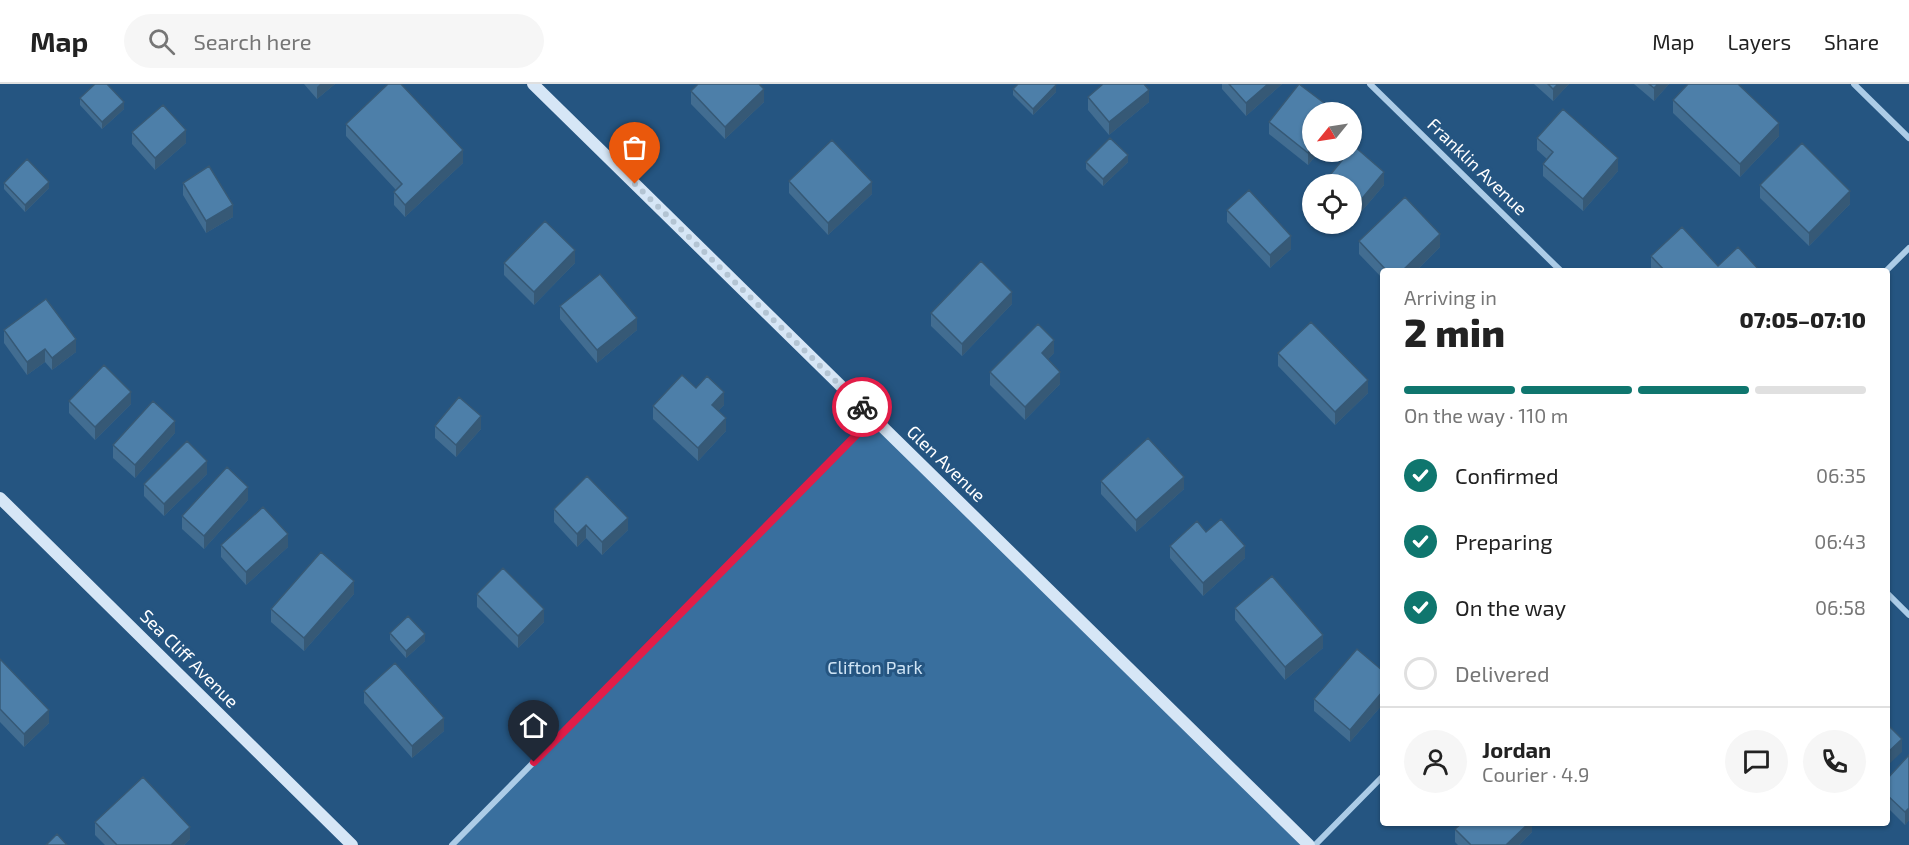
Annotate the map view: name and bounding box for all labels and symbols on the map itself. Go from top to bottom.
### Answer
north arrow [1302,102,1362,162]
street label: Franklin Avenue [1423,113,1532,219]
pin [609,122,660,184]
courier [832,377,892,437]
street label: Glen Avenue [903,420,991,506]
street label: Sea Cliff Avenue [136,604,244,712]
park label: Clifton Park [827,656,923,678]
pin [508,700,559,762]

